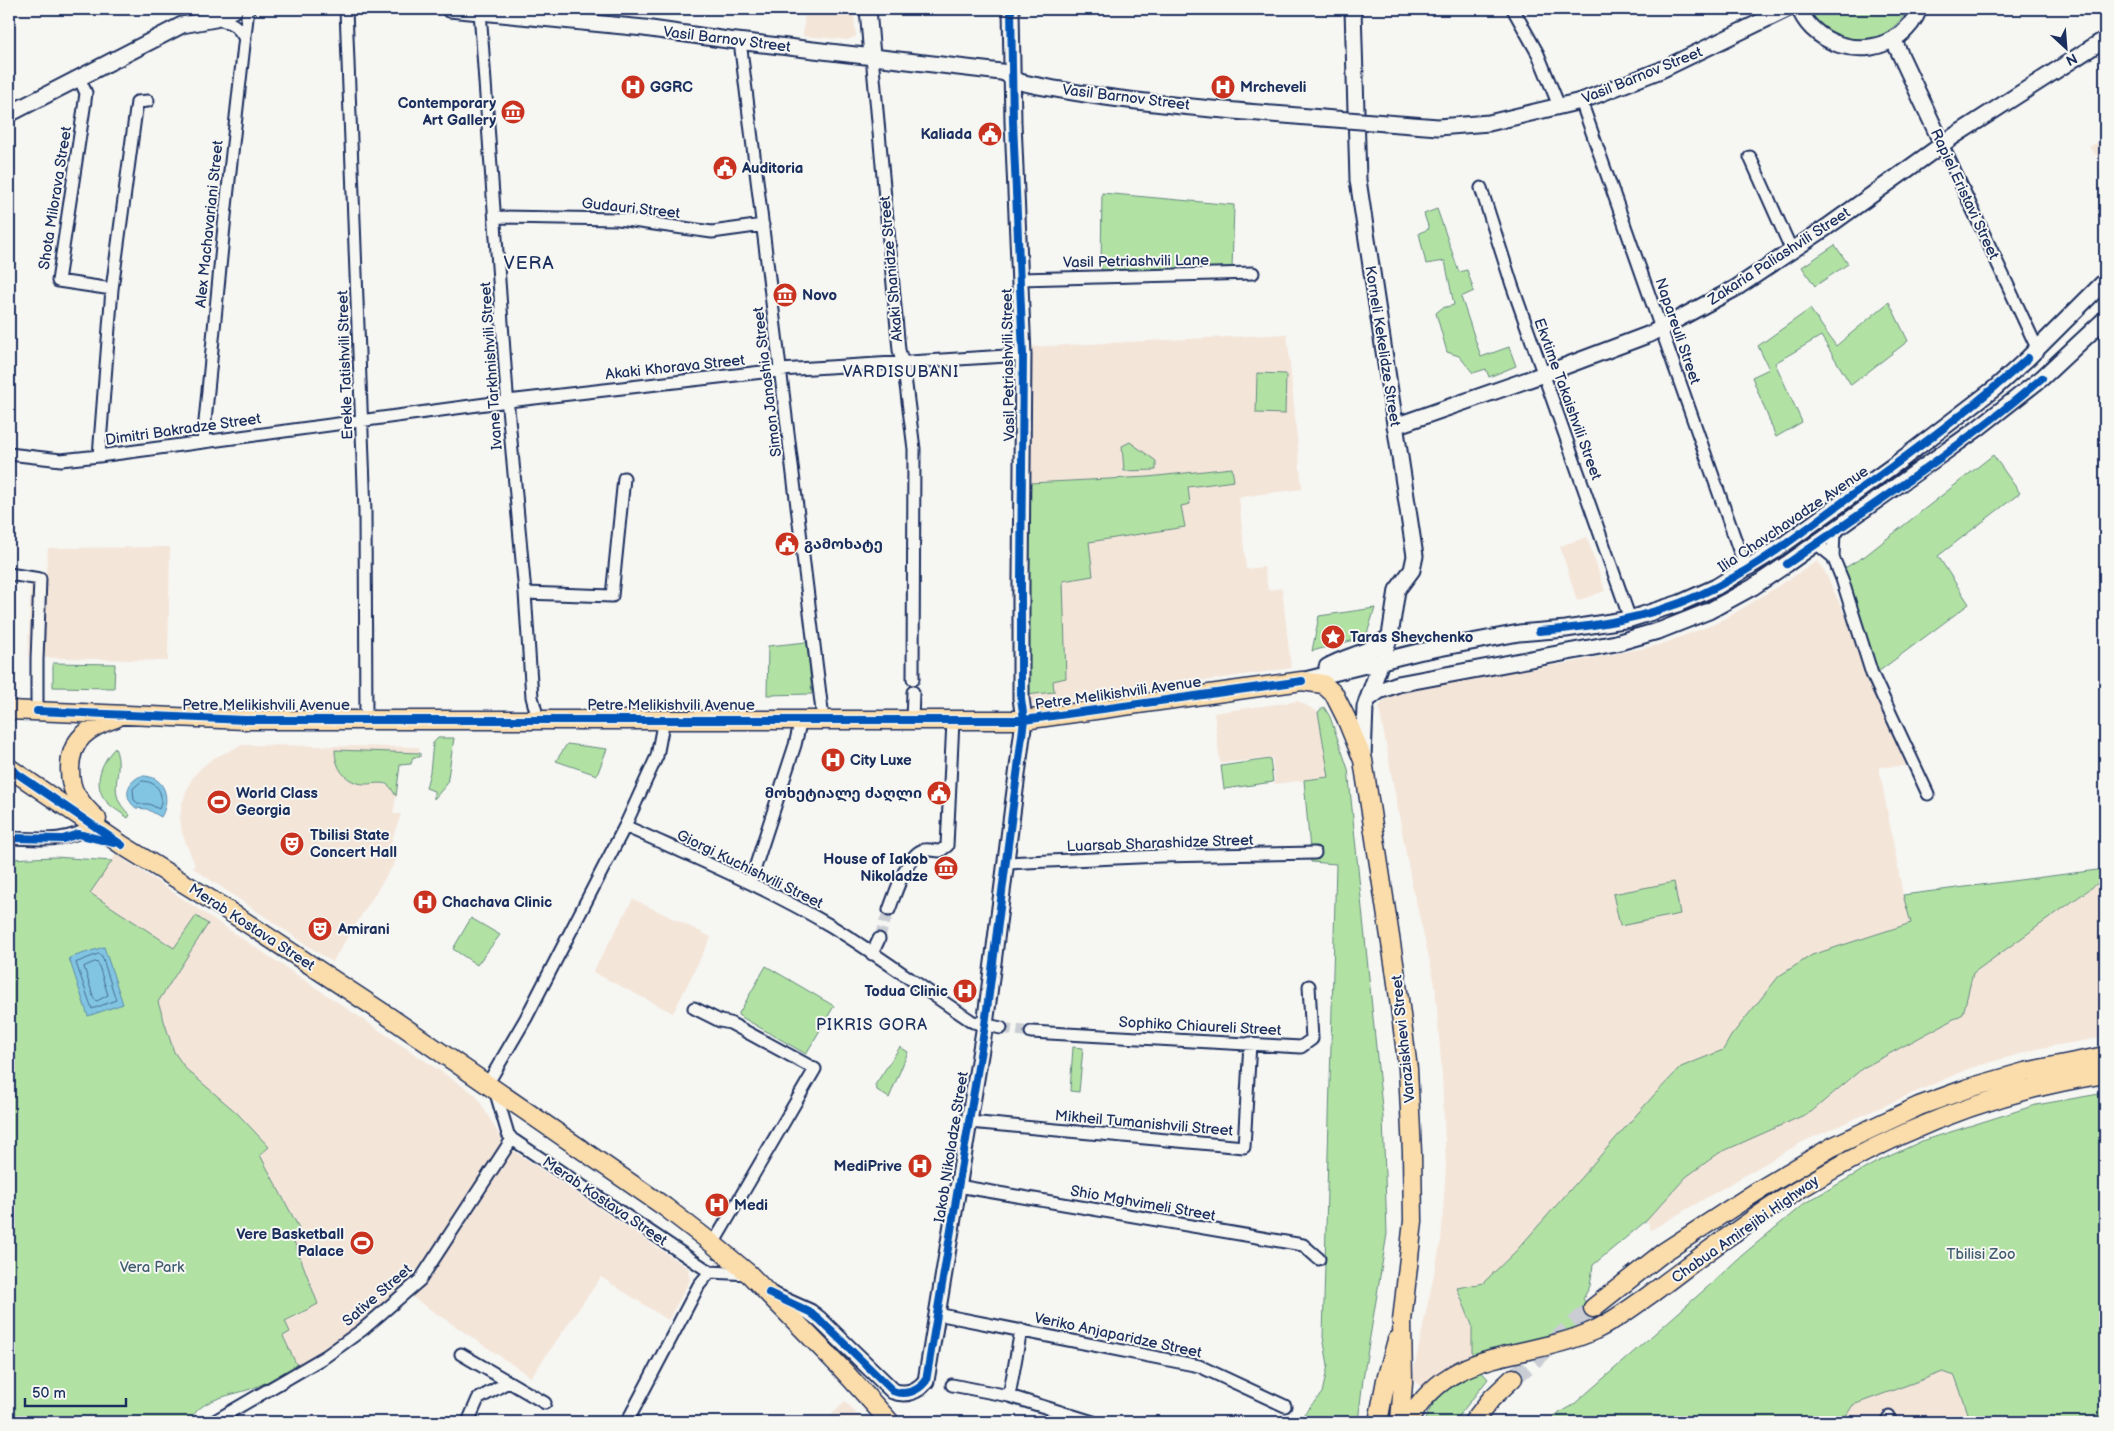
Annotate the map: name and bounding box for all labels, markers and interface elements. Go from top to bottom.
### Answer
street label: Vasil Barnov Street [662,22,792,57]
north arrow [2042,22,2092,72]
street label: Vasil Barnov Street [1579,43,1706,108]
text: N [2063,49,2080,69]
hospital icon: GGRC [620,74,646,100]
hospital icon: Mrcheveli [1210,74,1236,100]
place label: GGRC [650,78,693,97]
place label: Mrcheveli [1240,78,1306,97]
street label: Vasil Barnov Street [1061,80,1191,115]
place label: Contemporary Art Gallery [398,94,496,130]
museum icon: Contemporary Art Gallery [500,99,526,125]
public building icon: Kaliada [977,121,1003,147]
street label: Shota Milorava Street [35,125,76,271]
place label: Kaliada [920,125,972,144]
street label: Rapiel Eristavi Street [1926,126,2003,263]
street label: Alex Machavariani Street [191,139,228,309]
public building icon: Auditoria [712,155,738,181]
place label: Auditoria [741,159,803,178]
street label: Gudauri Street [581,194,682,223]
street label: Akaki Shanidze Street [876,195,907,343]
street label: Zakaria Paliashvili Street [1704,203,1854,310]
street label: Vasil Petriashvili Lane [1063,251,1209,272]
district label: VERA [504,253,554,274]
street label: Korneli Kekelidze Street [1360,264,1405,428]
street label: Napareuli Street [1650,276,1705,387]
street label: Ivane Tarkhnishvili Street [476,281,507,451]
museum icon: Novo [772,282,798,308]
place label: Novo [802,286,837,305]
street label: Vasil Petriashvili Street [998,288,1019,442]
street label: Erekle Tatishvili Street [333,290,358,440]
street label: Simon Janashia Street [749,306,786,458]
street label: Ekvtime Takaishvili Street [1529,316,1606,483]
street label: Akaki Khorava Street [604,351,746,384]
district label: VARDISUBANI [843,363,959,382]
street label: Dimitri Bakradze Street [104,409,263,450]
street label: Ilia Chavchavadze Avenue [1714,462,1872,577]
public building icon: გამოხატე [774,531,800,557]
place label: გამოხატე [804,535,883,554]
place icon: Taras Shevchenko [1320,624,1346,650]
place label: Taras Shevchenko [1350,628,1474,647]
street label: Petre Melikishvili Avenue [1034,672,1202,715]
street label: Petre Melikishvili Avenue [182,696,350,715]
street label: Petre Melikishvili Avenue [587,696,755,715]
hospital icon: City Luxe [820,747,846,773]
place label: City Luxe [850,751,912,770]
public building icon: მოხეტიალე ძაღლი [926,780,952,806]
place label: World Class Georgia [236,784,318,820]
place label: მოხეტიალე ძაღლი [765,784,922,803]
sports icon: World Class Georgia [206,789,232,815]
place label: Tbilisi State Concert Hall [310,826,397,862]
street label: Giorgi Kuchishvili Street [674,826,826,913]
theatre icon: Tbilisi State Concert Hall [279,831,305,857]
street label: Luarsab Sharashidze Street [1066,831,1254,856]
place label: House of Iakob Nikoladze [823,850,928,886]
museum icon: House of Iakob Nikoladze [933,855,959,881]
street label: Merab Kostava Street [185,880,319,975]
hospital icon: Chachava Clinic [412,889,438,915]
place label: Chachava Clinic [442,893,552,912]
theatre icon: Amirani [307,916,333,942]
place label: Amirani [337,920,390,939]
street label: Varaziskhevi Street [1387,974,1420,1104]
hospital icon: Todua Clinic [952,978,978,1004]
place label: Todua Clinic [864,982,948,1001]
street label: Sophiko Chiaureli Street [1118,1013,1282,1040]
district label: PIKRIS GORA [816,1016,928,1035]
street label: Iakob Nikoladze Street [930,1070,973,1224]
street label: Mikheil Tumanishvili Street [1054,1106,1234,1141]
street label: Merab Kostava Street [539,1153,671,1250]
hospital icon: MediPrive [907,1153,933,1179]
place label: MediPrive [833,1157,902,1176]
street label: Chabua Amirejibi Highway [1668,1171,1823,1287]
street label: Shio Mghvimeli Street [1069,1181,1217,1226]
hospital icon: Medi [704,1192,730,1218]
place label: Medi [734,1196,768,1215]
place label: Vere Basketball Palace [236,1225,344,1261]
sports icon: Vere Basketball Palace [349,1230,375,1256]
park label: Tbilisi Zoo [1946,1245,2016,1264]
park label: Vera Park [120,1258,185,1277]
street label: Sative Street [339,1260,416,1331]
street label: Veriko Anjaparidze Street [1032,1308,1204,1363]
scale bar [25,1376,126,1408]
text: 50 m [32,1384,66,1403]

